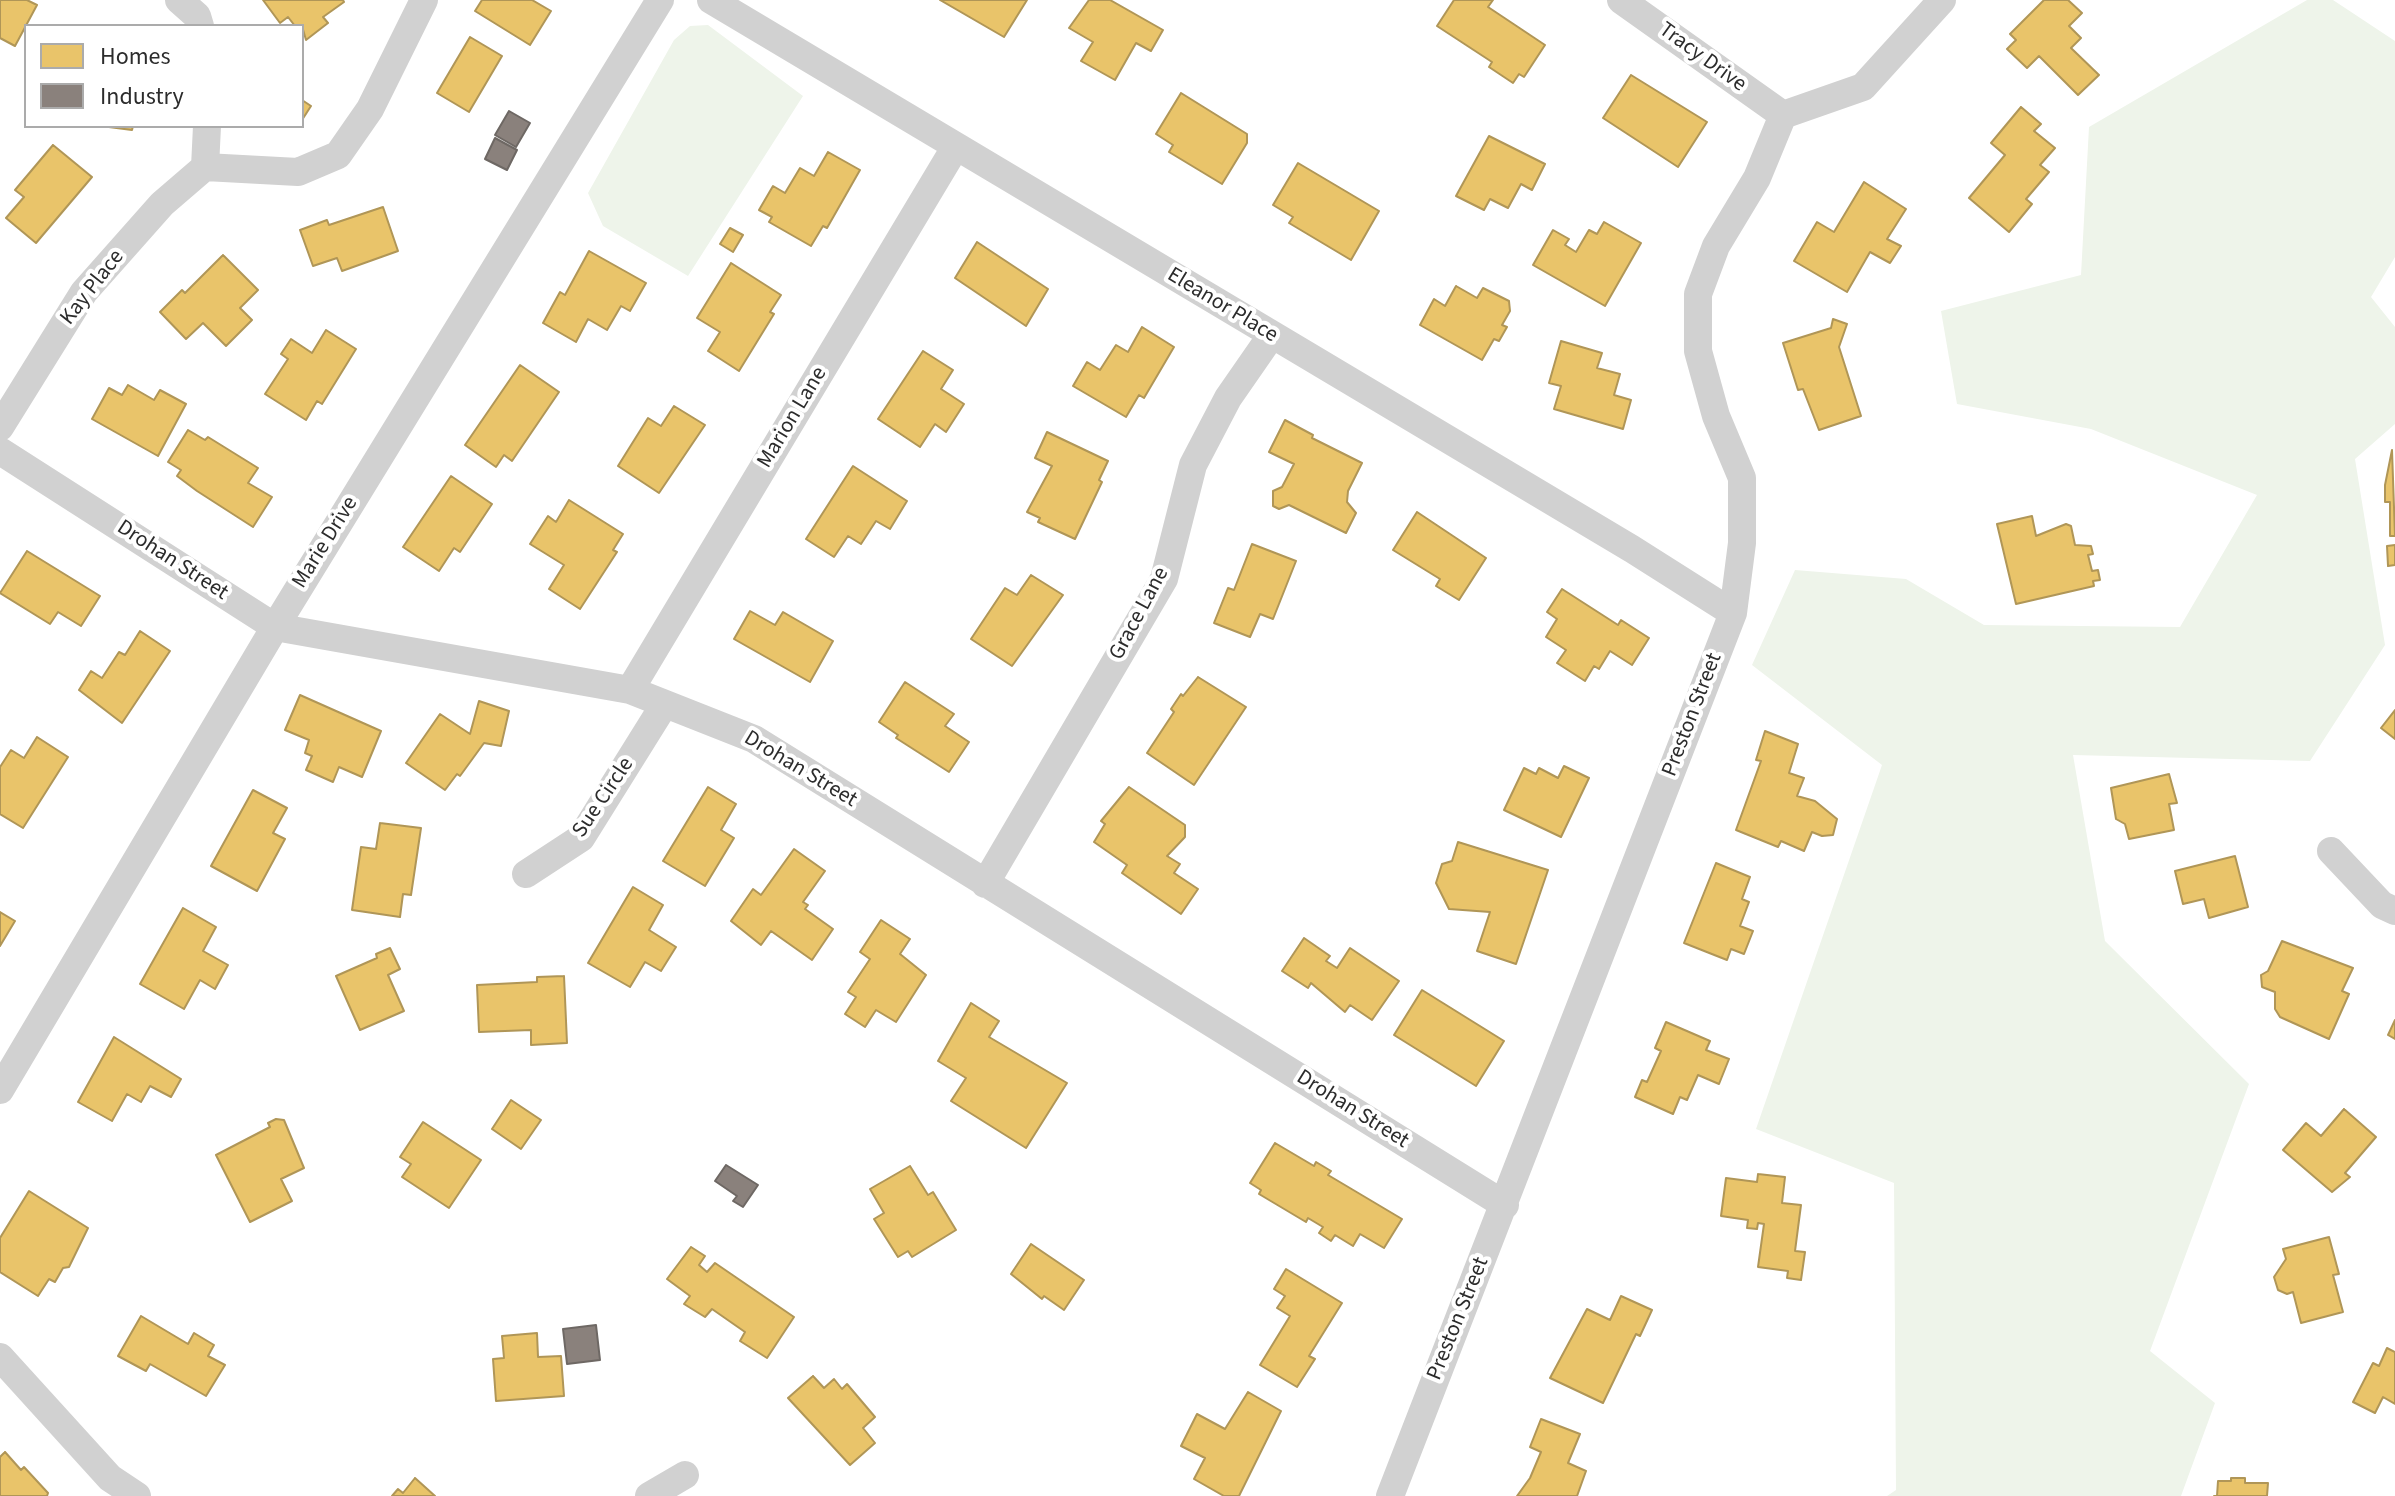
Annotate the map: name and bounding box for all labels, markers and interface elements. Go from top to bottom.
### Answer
street label: Tracy Drive [1653,17,1751,99]
legend [24,24,304,128]
text: Homes [100,39,171,74]
text: Industry [100,79,184,114]
street label: Kay Place [55,245,131,331]
street label: Eleanor Place [1162,263,1282,349]
street label: Marion Lane [753,363,833,473]
street label: Marie Drive [287,492,365,594]
street label: Drohan Street [111,515,233,607]
street label: Grace Lane [1105,563,1175,665]
street label: Preston Street [1657,650,1729,780]
street label: Drohan Street [739,726,861,814]
street label: Sue Circle [568,753,640,843]
street label: Drohan Street [1291,1065,1413,1155]
street label: Preston Street [1422,1254,1496,1384]

